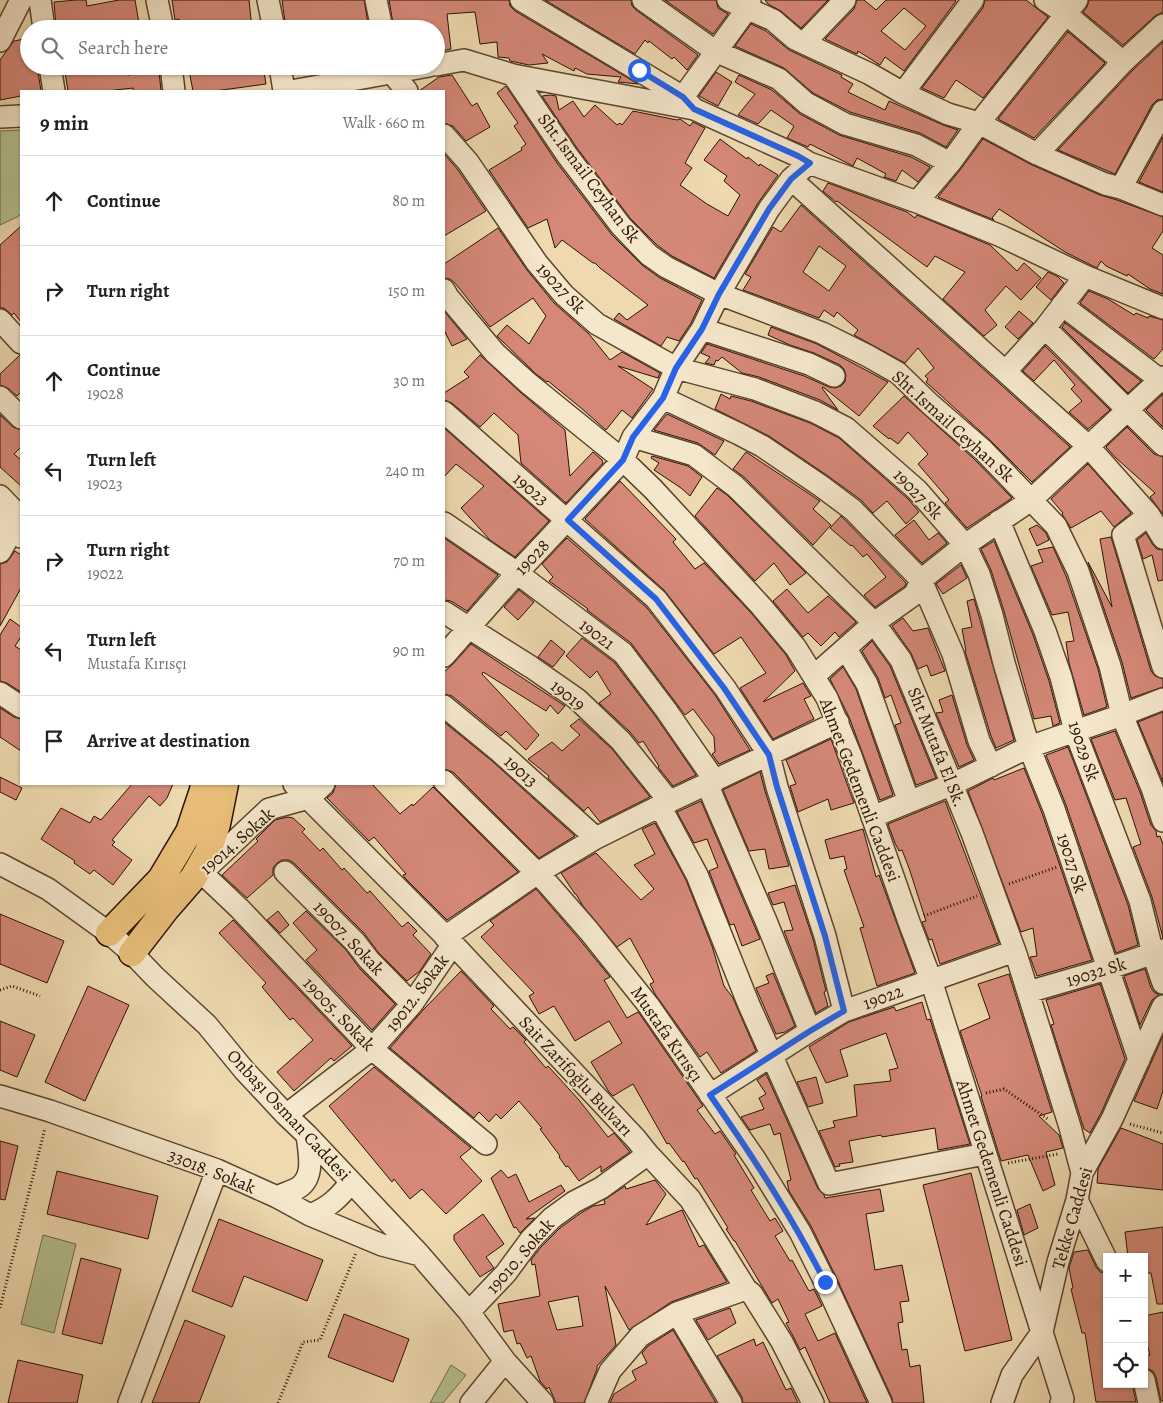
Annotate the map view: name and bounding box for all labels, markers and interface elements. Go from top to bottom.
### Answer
search box [20,20,445,75]
icon: search [38,34,66,62]
text: Search here [78,35,168,61]
route start [628,59,651,82]
street label: Sht.Ismail Ceyhan Sk [532,108,646,248]
text: 9 min [40,109,89,137]
text: Walk · 660 m [343,112,425,134]
icon: ahead [40,187,68,215]
text: Continue [87,188,161,214]
text: 80 m [392,190,425,212]
street label: 19027 Sk [531,257,591,319]
icon: right [40,277,68,305]
text: Turn right [87,278,169,304]
text: 150 m [388,280,425,302]
text: Continue [87,357,161,383]
street label: Sht.Ismail Ceyhan Sk [887,365,1019,487]
icon: ahead [40,367,68,395]
text: 30 m [393,370,425,392]
text: 19028 [87,383,124,405]
text: Turn left [87,447,156,473]
icon: left [40,457,68,485]
text: 240 m [385,460,425,482]
street label: 19027 Sk [888,463,948,525]
street label: 19023 [508,467,554,511]
text: 19023 [87,473,123,495]
street label: 19028 [509,534,555,580]
text: Turn right [87,537,169,563]
icon: right [40,547,68,575]
text: 70 m [393,550,425,572]
text: 19022 [87,563,123,585]
street label: 19021 [574,613,620,655]
text: Turn left [87,627,156,653]
icon: left [40,637,68,665]
text: 90 m [393,640,425,662]
text: Mustafa Kırısçı [87,653,187,675]
street label: 19019 [546,674,590,716]
street label: Sht Mutafa El Sk. [902,683,972,811]
street label: Ahmet Gedemenli Caddesi [813,694,906,885]
street label: 19029 Sk [1062,718,1106,785]
icon: arrive [40,727,68,755]
text: Arrive at destination [87,728,250,754]
street label: 19013 [499,750,543,792]
street label: 19014. Sokak [195,802,279,880]
street label: 19027 Sk [1051,830,1093,896]
street label: 19007. Sokak [308,895,390,981]
street label: 19012. Sokak [380,949,454,1037]
street label: 19032 Sk [1063,951,1129,993]
street label: 19005. Sokak [298,972,380,1056]
street label: 19022 [860,979,907,1015]
street label: Mustafa Kırısçı [625,981,709,1087]
street label: Sait Zarifoğlu Bulvarı [514,1010,638,1142]
street label: Onbaşı Osman Caddesi [222,1044,356,1186]
street label: Ahmet Gedemenli Caddesi [950,1076,1034,1269]
street label: 33018. Sokak [165,1143,259,1199]
street label: Tekke Caddesi [1046,1164,1098,1272]
street label: 19010. Sokak [481,1213,559,1299]
map controls [1103,1253,1148,1388]
button: + [1103,1253,1148,1298]
route end [814,1271,837,1294]
button: − [1103,1298,1148,1343]
button: locate [1103,1343,1148,1388]

